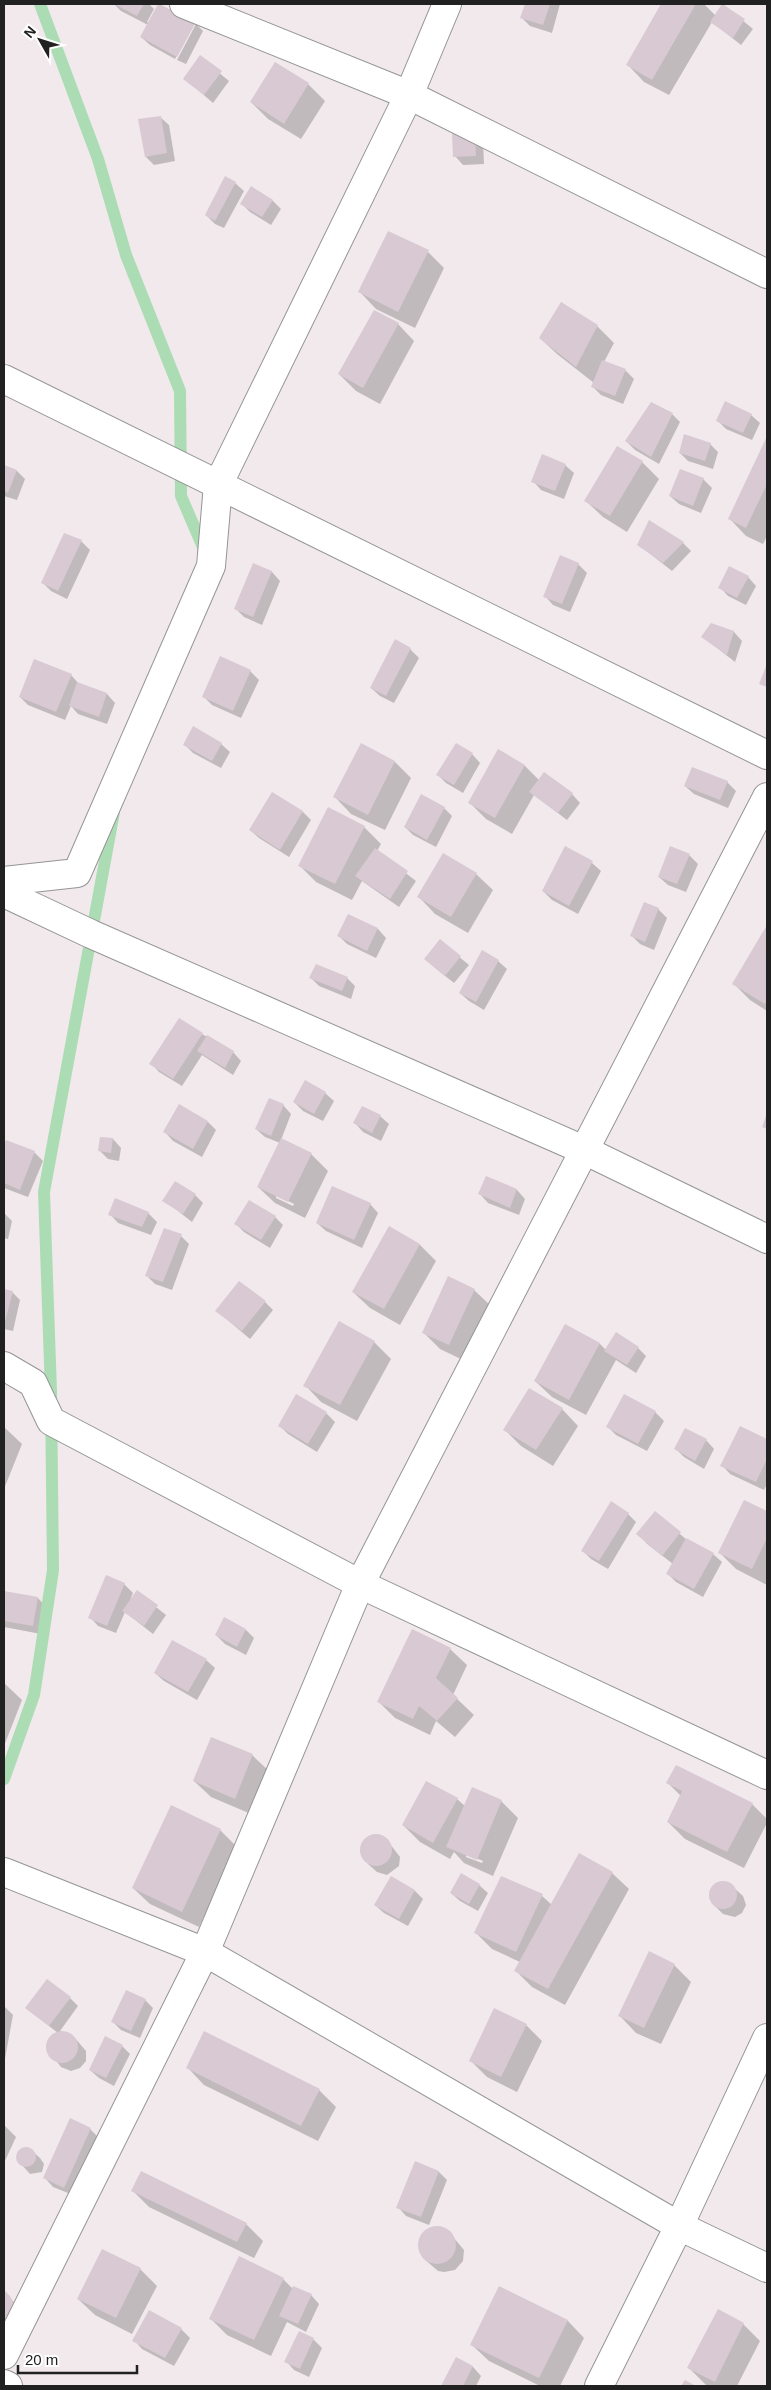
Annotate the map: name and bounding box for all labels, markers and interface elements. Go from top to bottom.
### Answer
north arrow [15,15,65,65]
text: N [20,23,39,41]
scale bar [18,2342,136,2374]
text: 20 m [25,2351,58,2368]

